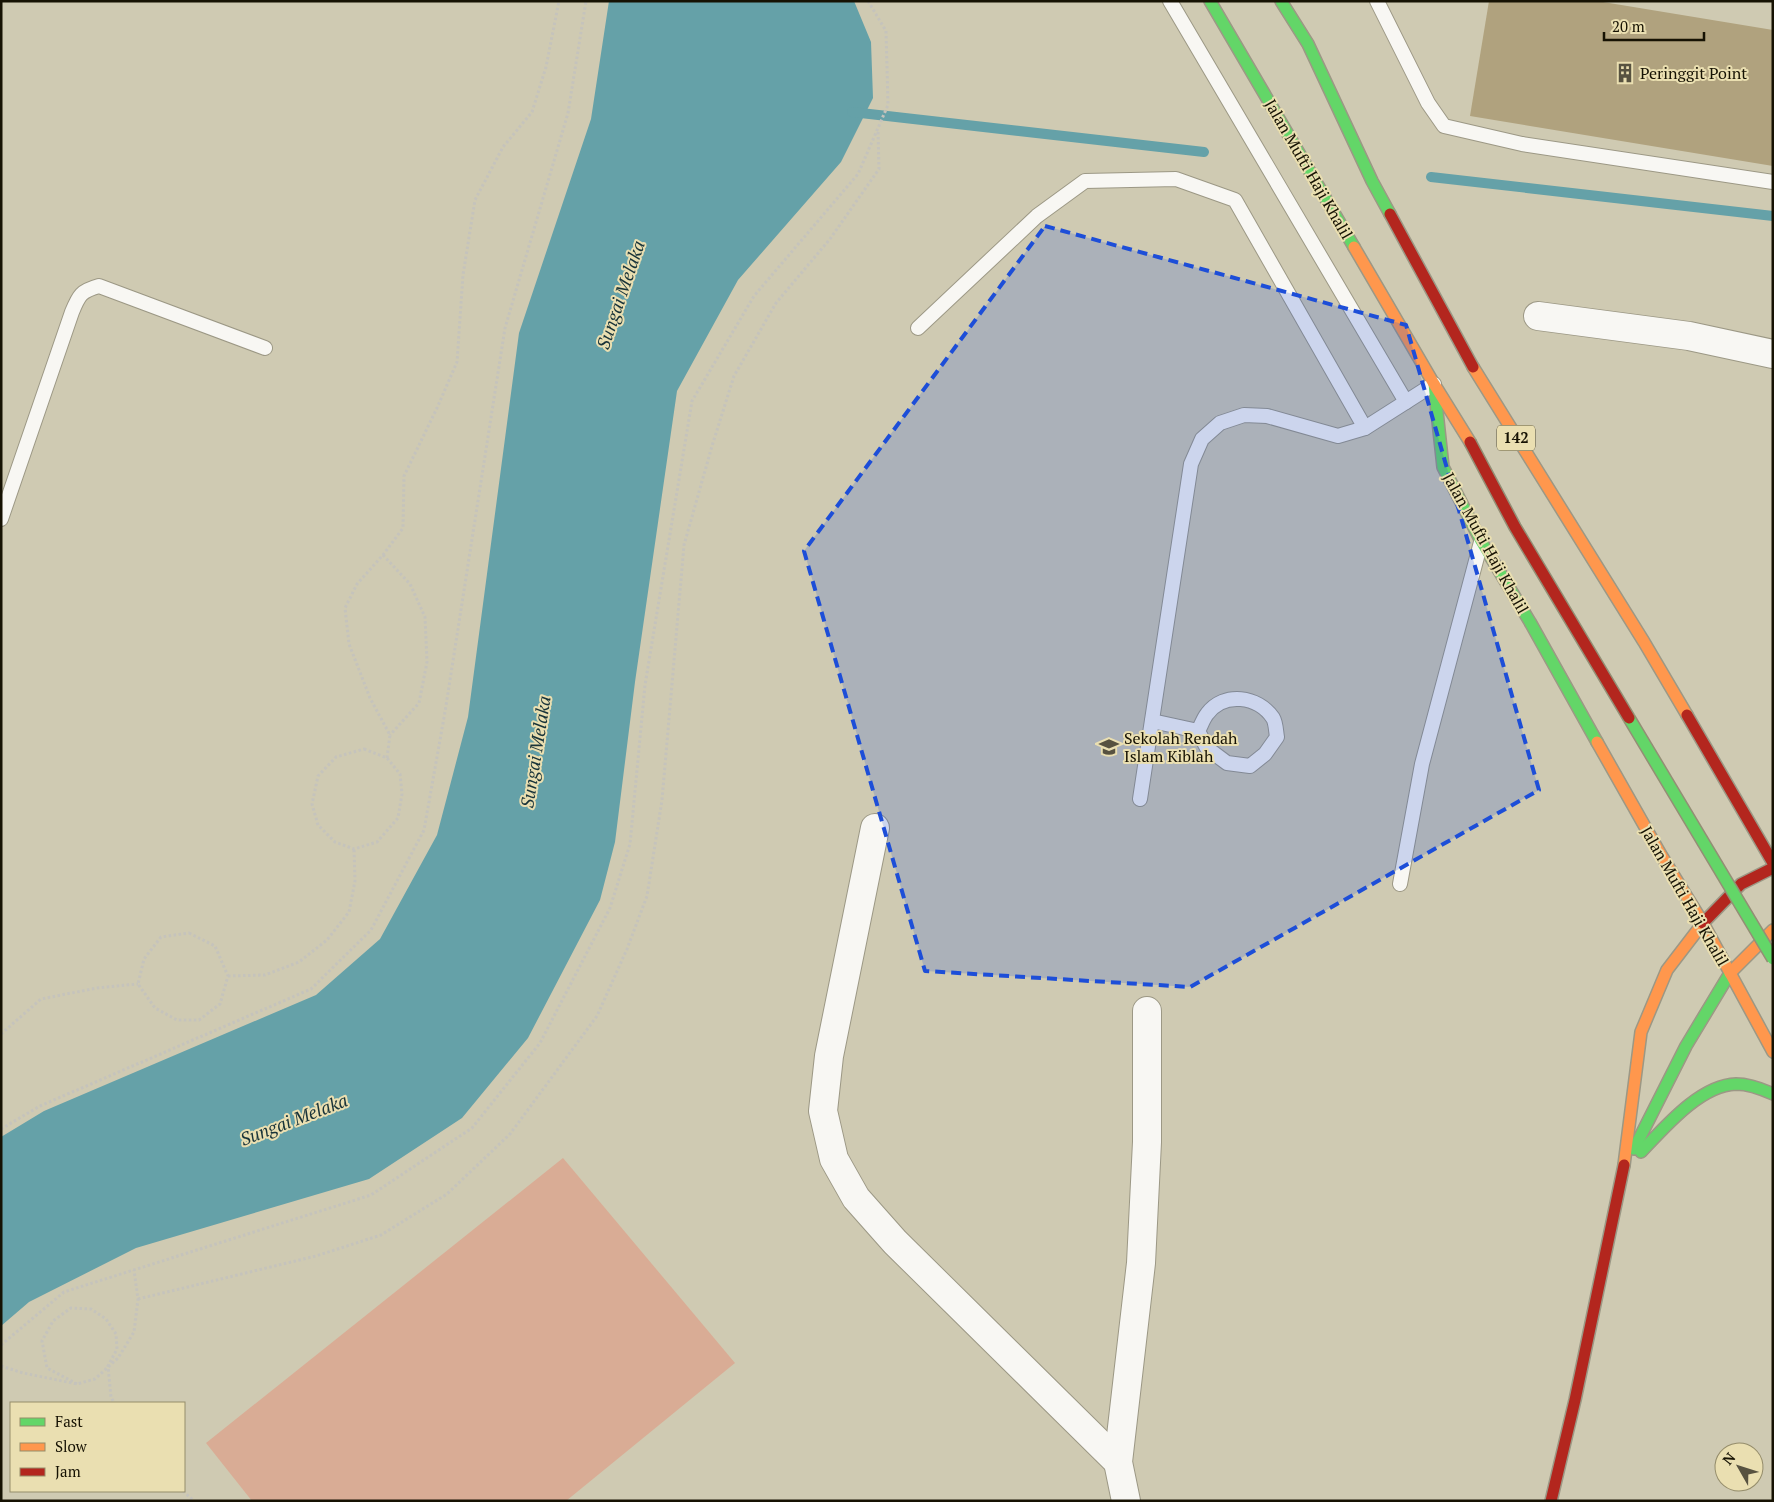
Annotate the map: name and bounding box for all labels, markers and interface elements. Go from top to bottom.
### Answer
scale bar [1604,10,1704,42]
text: 20 m [1612,16,1645,36]
building icon: Peringgit Point [1614,62,1636,84]
place label: Peringgit Point [1640,62,1747,84]
street label: Jalan Mufti Haji Khalil [1260,95,1358,243]
water label: Sungai Melaka [590,237,650,352]
road number: 142 [1497,426,1535,450]
street label: Jalan Mufti Haji Khalil [1438,469,1534,618]
water label: Sungai Melaka [514,694,556,810]
place label: Sekolah Rendah Islam Kiblah [1124,727,1238,767]
school or university icon: Sekolah Rendah Islam Kiblah [1098,736,1120,758]
street label: Jalan Mufti Haji Khalil [1636,822,1734,970]
water label: Sungai Melaka [236,1088,351,1151]
legend [10,1402,185,1492]
text: Fast [55,1411,83,1431]
text: Slow [55,1436,88,1456]
north arrow [1714,1442,1764,1492]
text: N [1718,1448,1739,1469]
text: Jam [55,1461,81,1481]

